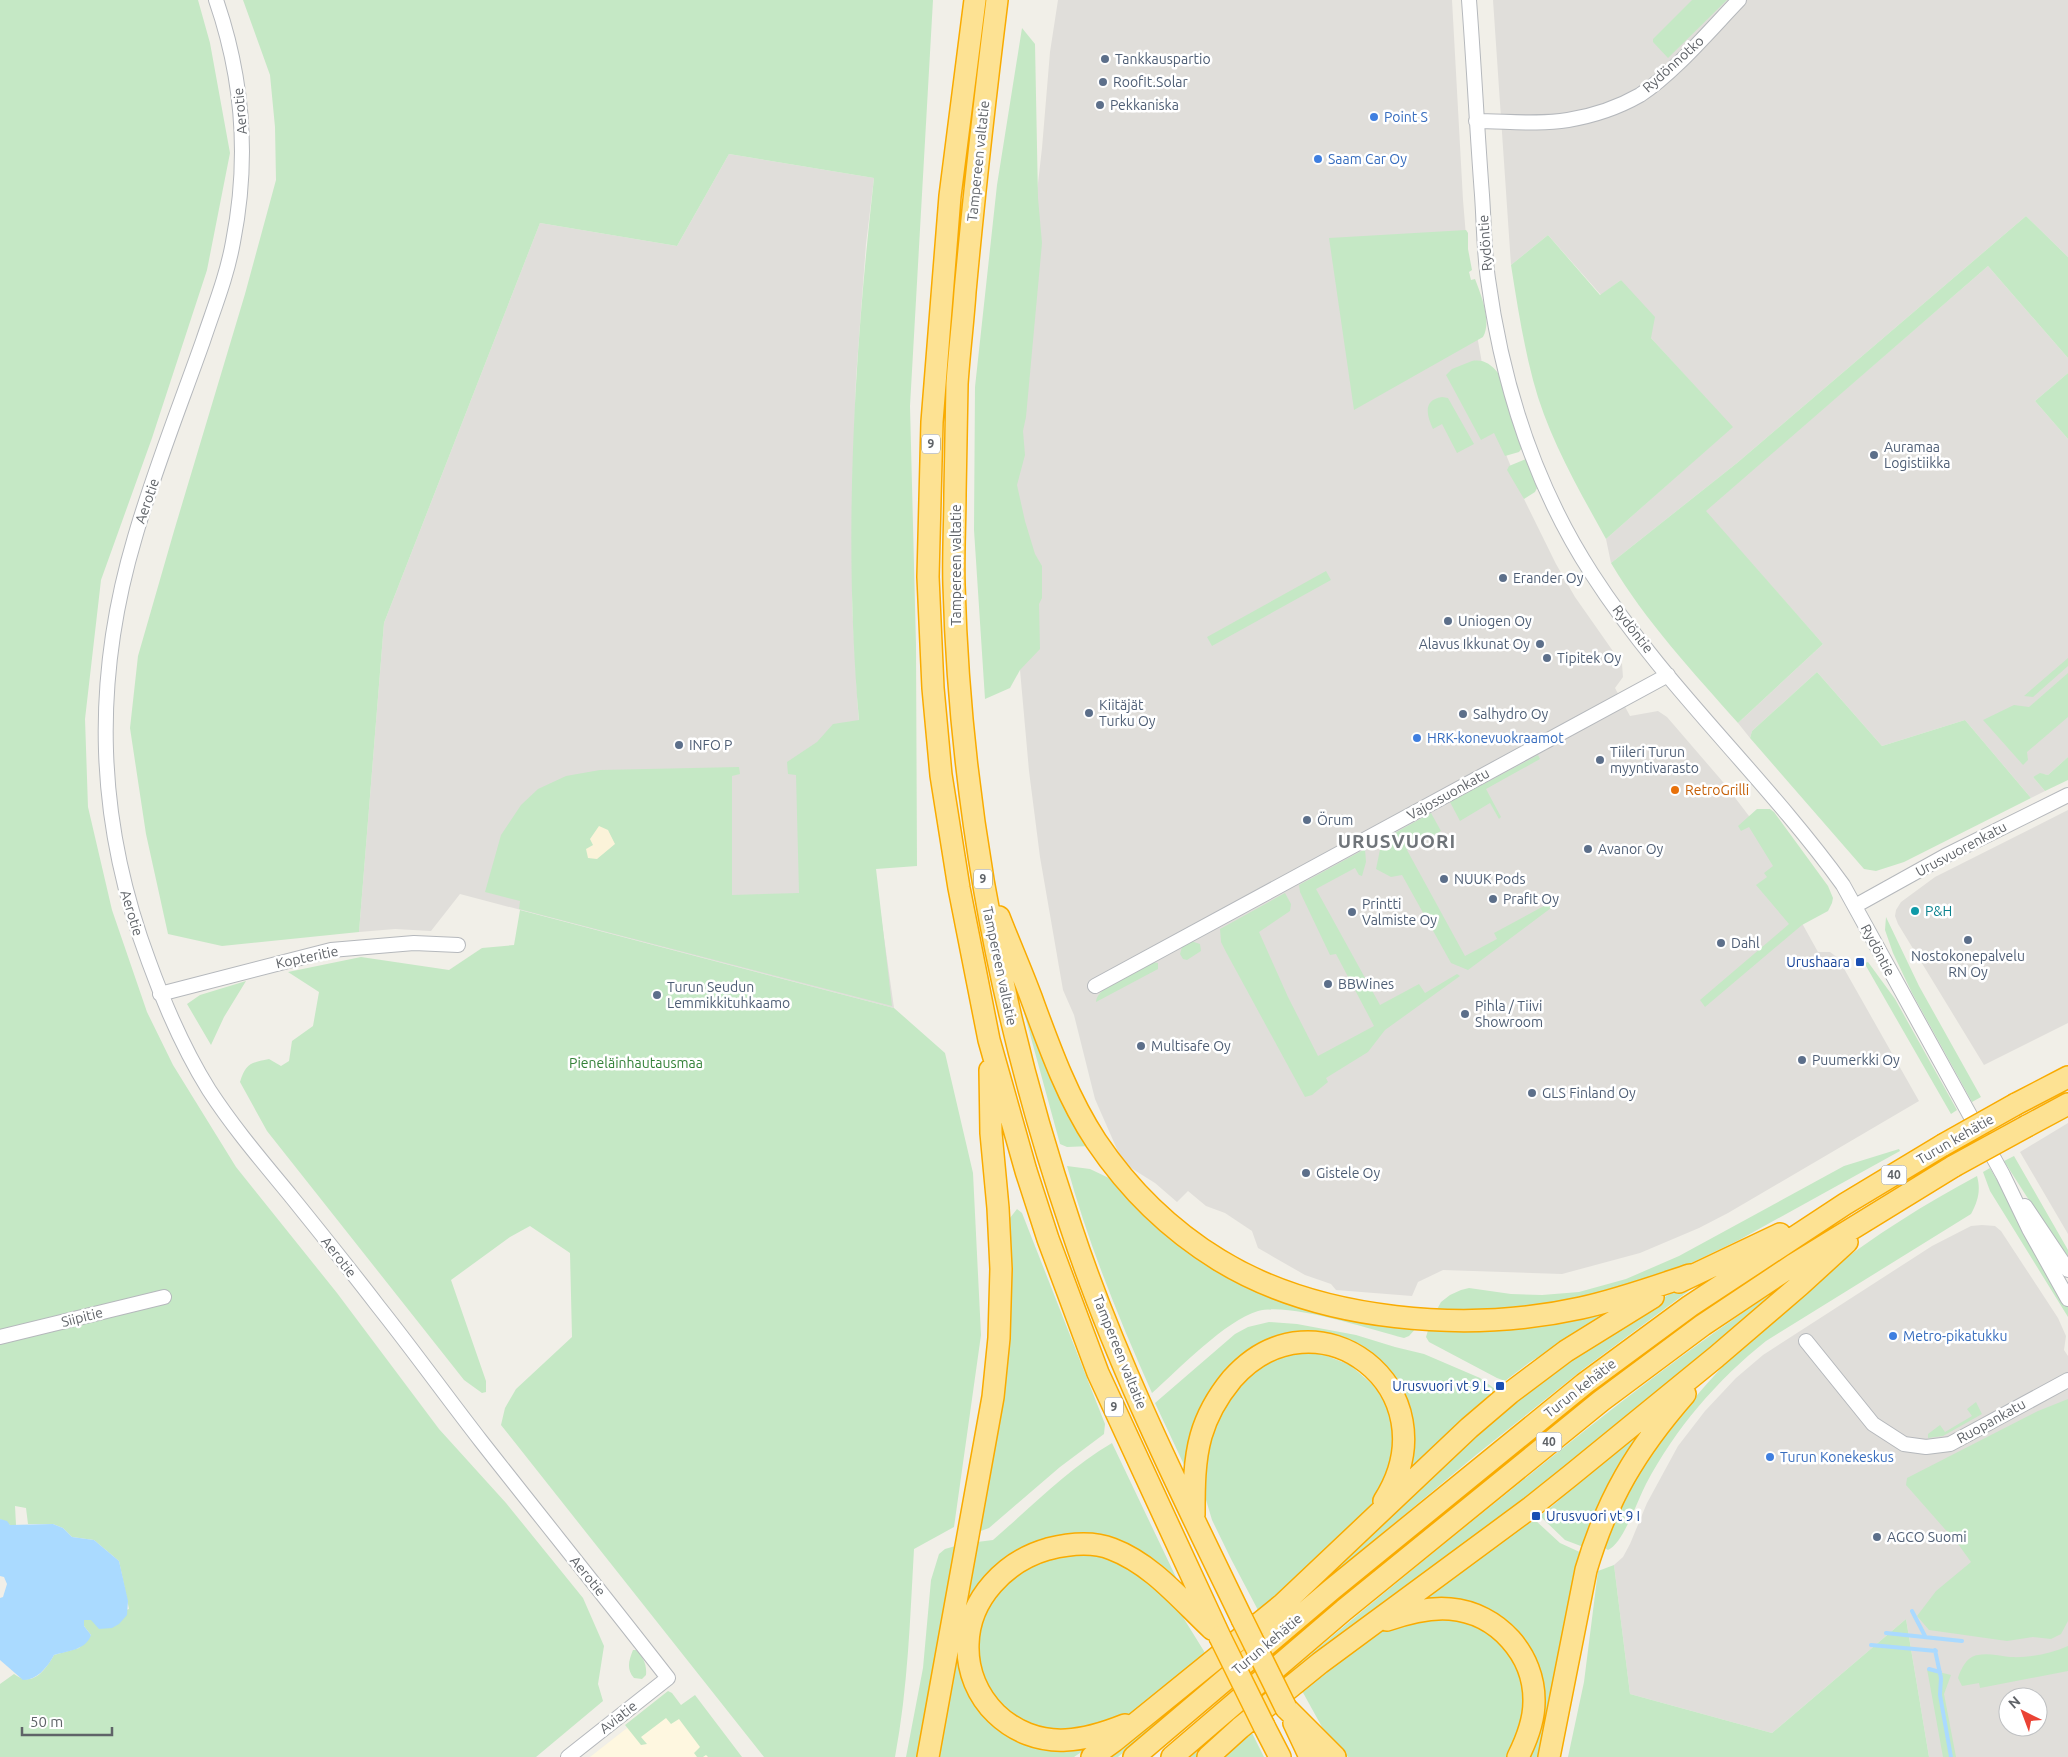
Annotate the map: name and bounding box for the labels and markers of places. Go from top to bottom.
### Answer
place label: Tankkauspartio [1115,51,1211,67]
marker: Tankkauspartio [1099,53,1111,65]
place label: Roofit.Solar [1113,74,1189,90]
marker: Roofit.Solar [1097,76,1109,88]
place label: Pekkaniska [1110,97,1179,113]
marker: Pekkaniska [1094,99,1106,111]
place label: Point S [1384,109,1428,125]
marker: Point S [1368,111,1380,123]
place label: Saam Car Oy [1328,151,1407,167]
marker: Saam Car Oy [1312,153,1324,165]
place label: Auramaa Logistiikka [1884,439,1950,471]
marker: Auramaa Logistiikka [1868,449,1880,461]
place label: Erander Oy [1513,570,1584,586]
marker: Erander Oy [1497,572,1509,584]
place label: Uniogen Oy [1458,613,1532,629]
marker: Uniogen Oy [1442,615,1454,627]
place label: Alavus Ikkunat Oy [1419,636,1530,652]
marker: Alavus Ikkunat Oy [1534,638,1546,650]
place label: Tipitek Oy [1557,650,1621,666]
marker: Tipitek Oy [1541,652,1553,664]
place label: Kiitäjät Turku Oy [1099,697,1156,729]
place label: Salhydro Oy [1473,706,1549,722]
marker: Kiitäjät Turku Oy [1083,707,1095,719]
marker: Salhydro Oy [1457,708,1469,720]
place label: HRK-konevuokraamot [1427,730,1564,746]
marker: HRK-konevuokraamot [1411,732,1423,744]
place label: INFO P [689,737,732,753]
marker: INFO P [673,739,685,751]
place label: Tiileri Turun myyntivarasto [1610,744,1699,776]
marker: Tiileri Turun myyntivarasto [1594,754,1606,766]
place label: RetroGrilli [1685,782,1749,798]
marker: RetroGrilli [1669,784,1681,796]
place label: Örum [1317,811,1353,828]
marker: Örum [1301,814,1313,826]
place label: Avanor Oy [1598,841,1663,857]
marker: Avanor Oy [1582,843,1594,855]
place label: NUUK Pods [1454,871,1526,887]
marker: NUUK Pods [1438,873,1450,885]
place label: Prafit Oy [1503,891,1559,907]
marker: Prafit Oy [1487,893,1499,905]
place label: Printti Valmiste Oy [1362,896,1437,928]
place label: P&H [1925,903,1952,919]
marker: P&H [1909,905,1921,917]
marker: Printti Valmiste Oy [1346,906,1358,918]
marker: Nostokonepalvelu RN Oy [1962,934,1974,946]
place label: Dahl [1731,935,1760,951]
marker: Dahl [1715,937,1727,949]
place label: Nostokonepalvelu RN Oy [1911,948,2025,980]
place label: Urushaara [1786,954,1850,970]
marker: Urushaara [1854,956,1866,968]
place label: BBWines [1338,976,1394,992]
marker: BBWines [1322,978,1334,990]
place label: Turun Seudun Lemmikkituhkaamo [667,979,790,1011]
marker: Turun Seudun Lemmikkituhkaamo [651,989,663,1001]
place label: Pihla / Tiivi Showroom [1475,998,1543,1030]
marker: Pihla / Tiivi Showroom [1459,1008,1471,1020]
place label: Multisafe Oy [1151,1038,1231,1054]
marker: Multisafe Oy [1135,1040,1147,1052]
place label: Puumerkki Oy [1812,1052,1900,1068]
marker: Puumerkki Oy [1796,1054,1808,1066]
place label: GLS Finland Oy [1542,1085,1636,1101]
marker: GLS Finland Oy [1526,1087,1538,1099]
place label: Gistele Oy [1316,1165,1380,1181]
marker: Gistele Oy [1300,1167,1312,1179]
place label: Metro-pikatukku [1903,1328,2007,1344]
marker: Metro-pikatukku [1887,1330,1899,1342]
place label: Urusvuori vt 9 L [1392,1378,1490,1394]
marker: Urusvuori vt 9 L [1494,1380,1506,1392]
place label: Turun Konekeskus [1780,1449,1894,1465]
marker: Turun Konekeskus [1764,1451,1776,1463]
place label: Urusvuori vt 9 I [1546,1508,1640,1524]
marker: Urusvuori vt 9 I [1530,1510,1542,1522]
place label: AGCO Suomi [1887,1529,1967,1545]
marker: AGCO Suomi [1871,1531,1883,1543]

